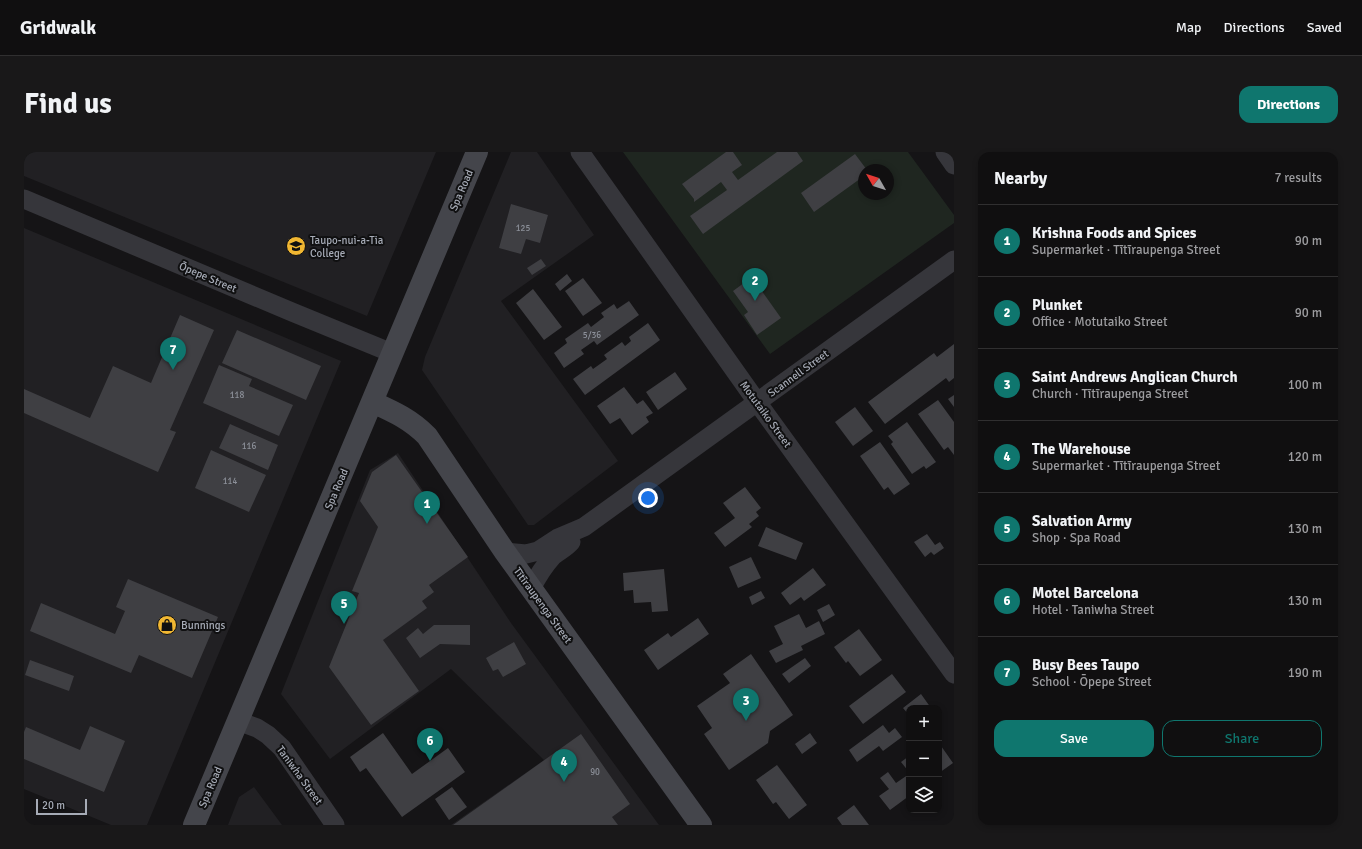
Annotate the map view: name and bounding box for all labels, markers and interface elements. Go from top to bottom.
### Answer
text: Gridwalk [20,16,96,40]
text: Map [1176,19,1202,36]
text: Directions [1224,19,1285,36]
text: Saved [1307,19,1342,36]
button: Directions [1239,86,1338,123]
text: Find us [24,87,112,121]
north arrow [858,164,894,200]
street label: Spa Road [447,167,476,213]
text: Nearby [994,168,1047,189]
text: 7 results [1274,170,1322,186]
house number: 125 [516,223,530,234]
text: Krishna Foods and Spices [1032,224,1196,242]
text: 1 [1003,233,1011,249]
text: 90 m [1295,233,1322,249]
place label: Taupo-nui-a-Tia College [310,234,384,260]
school or university icon: Taupo-nui-a-Tia College [285,235,307,257]
text: Supermarket · Tītīraupenga Street [1032,242,1220,258]
street label: Ōpepe Street [177,260,239,295]
pin: 2 [742,268,768,301]
text: Plunket [1032,296,1082,314]
text: 2 [1003,305,1011,321]
text: 90 m [1295,305,1322,321]
text: Office · Motutaiko Street [1032,314,1168,330]
house number: 5/36 [583,330,601,341]
pin: 7 [160,337,186,370]
street label: Scannell Street [765,347,831,400]
text: Saint Andrews Anglican Church [1032,368,1238,386]
text: 3 [1003,377,1011,393]
text: 100 m [1288,377,1322,393]
street label: Motutaiko Street [737,379,794,450]
text: Church · Tītīraupenga Street [1032,386,1189,402]
house number: 118 [230,390,244,401]
text: The Warehouse [1032,440,1131,458]
house number: 116 [242,441,256,452]
text: 4 [1003,449,1011,465]
text: 120 m [1288,449,1322,465]
text: Supermarket · Tītīraupenga Street [1032,458,1220,474]
street label: Spa Road [322,466,351,512]
house number: 114 [223,476,237,487]
your location [638,488,658,508]
pin: 1 [414,491,440,524]
text: Salvation Army [1032,512,1132,530]
text: 5 [1003,521,1011,537]
text: 130 m [1288,521,1322,537]
text: Shop · Spa Road [1032,530,1121,546]
street label: Tītīraupenga Street [511,565,575,646]
text: Motel Barcelona [1032,584,1139,602]
pin: 5 [331,591,357,624]
text: 6 [1003,593,1011,609]
text: 130 m [1288,593,1322,609]
text: Hotel · Taniwha Street [1032,602,1154,618]
shop icon: Bunnings [156,614,178,636]
place label: Bunnings [181,619,225,632]
text: Busy Bees Taupo [1032,656,1139,674]
text: 7 [1003,665,1011,681]
text: 190 m [1288,665,1322,681]
text: School · Ōpepe Street [1032,674,1152,690]
pin: 3 [733,688,759,721]
map controls [906,705,942,813]
button: + [906,705,942,741]
button: Save [994,720,1154,757]
button: Share [1162,720,1322,757]
pin: 6 [417,728,443,761]
button: − [906,741,942,777]
street label: Taniwha Street [274,743,325,807]
pin: 4 [551,749,577,782]
street label: Spa Road [196,764,225,810]
house number: 90 [590,767,600,778]
button: layers [906,777,942,813]
scale bar [36,797,87,816]
text: 20 m [42,799,65,812]

